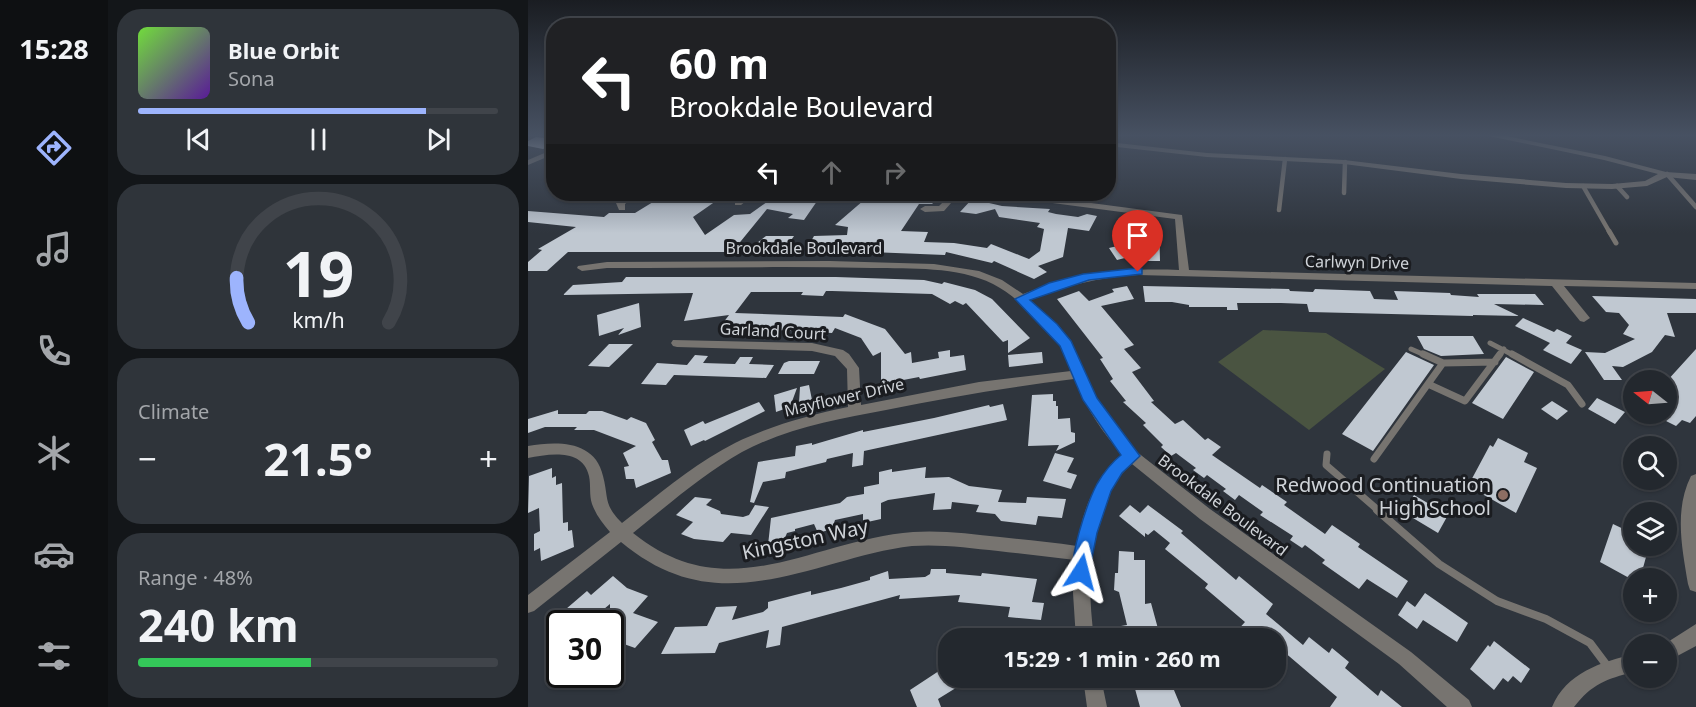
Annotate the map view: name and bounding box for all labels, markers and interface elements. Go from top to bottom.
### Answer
text: 15:28 [19,30,89,67]
text: 60 m [669,34,769,91]
text: Blue Orbit [228,35,340,65]
icon: left [570,42,648,120]
text: Sona [228,65,275,92]
text: Brookdale Boulevard [669,88,934,125]
icon: previous [182,123,215,156]
icon: pause [302,123,335,156]
icon: next [422,123,455,156]
icon: directions [33,127,75,169]
icon: left [752,156,785,189]
icon: ahead [815,156,848,189]
icon: right [878,156,911,189]
pin [1112,210,1163,272]
icon: arrive [1121,219,1154,252]
icon: music [33,228,75,270]
text: 19 [282,230,354,315]
street label: Brookdale Boulevard [726,237,882,259]
street label: Carlwyn Drive [1305,250,1409,274]
text: km/h [292,306,344,335]
street label: Garland Court [719,317,827,345]
icon: phone [33,330,75,372]
north arrow [1623,370,1677,424]
map controls [1623,370,1677,688]
street label: Mayflower Drive [782,372,906,422]
text: Climate [138,398,209,425]
text: 21.5° [264,428,372,489]
icon: climate [33,432,75,474]
text: − [138,436,157,481]
text: + [479,436,498,481]
button: search [1623,436,1677,490]
street label: Brookdale Boulevard [1154,449,1292,561]
place label: Redwood Continuation High School [1275,471,1491,521]
marker: Redwood Continuation High School [1496,488,1510,502]
button: layers [1623,502,1677,556]
street label: Kingston Way [739,512,871,566]
icon: car [33,533,75,575]
position arrow [1049,540,1113,604]
text: Range · 48% [138,564,253,591]
button: + [1623,568,1677,622]
text: 240 km [138,594,299,655]
speed limit sign: 30 [546,610,624,688]
button: − [1623,634,1677,688]
icon: filters [33,635,75,677]
text: 15:29 · 1 min · 260 m [1003,643,1221,673]

